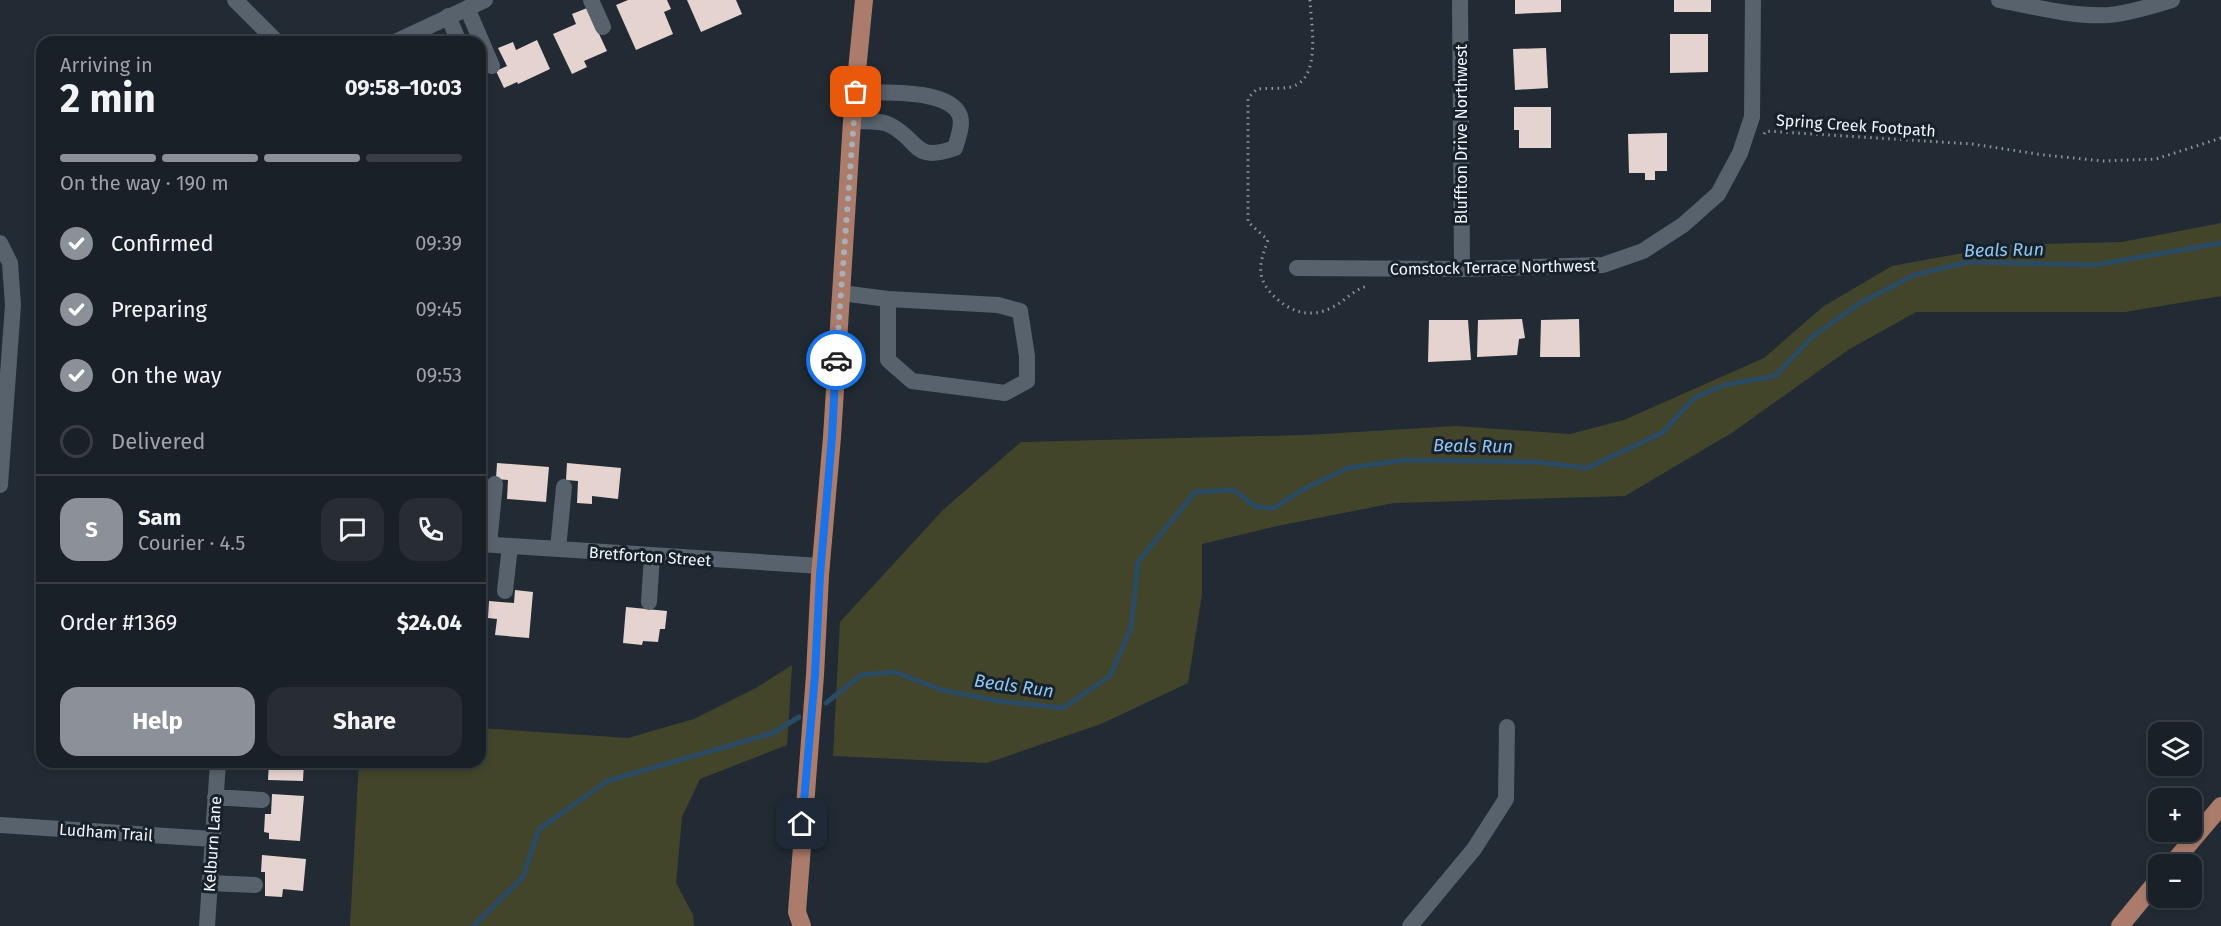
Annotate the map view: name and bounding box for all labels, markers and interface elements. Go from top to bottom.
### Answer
street label: Bluffton Drive Northwest [1452,44,1471,224]
text: Arriving in [60,53,153,77]
pin [830,66,881,117]
text: 09:58–10:03 [345,74,462,101]
icon: bag [839,75,872,108]
text: 2 min [60,76,156,122]
street label: Spring Creek Footpath [1775,110,1936,141]
text: On the way · 190 m [60,171,229,195]
icon: check [60,227,93,260]
text: Confirmed [111,230,214,257]
text: 09:39 [415,231,462,255]
water label: Beals Run [1964,238,2044,262]
street label: Comstock Terrace Northwest [1390,256,1596,279]
icon: check [60,293,93,326]
text: Preparing [111,296,207,323]
text: 09:45 [415,297,462,321]
courier [806,330,866,390]
icon: car [820,344,853,377]
icon: check [60,359,93,392]
text: On the way [111,362,222,389]
text: 09:53 [416,363,462,387]
text: Delivered [111,428,206,455]
water label: Beals Run [1433,434,1513,458]
button: chat [321,498,384,561]
button: phone [399,498,462,561]
text: Sam [138,504,181,531]
text: S [85,516,98,543]
text: Courier · 4.5 [138,531,245,555]
street label: Bretforton Street [588,543,712,570]
text: Order #1369 [60,609,177,636]
text: $24.04 [397,609,462,636]
water label: Beals Run [973,670,1055,702]
button: Help [60,687,255,756]
button: Share [267,687,462,756]
map controls [2148,722,2202,908]
button: layers [2148,722,2202,776]
button: + [2148,788,2202,842]
street label: Kelburn Lane [200,796,225,892]
pin [776,798,827,849]
icon: home [785,807,818,840]
street label: Ludham Trail [58,820,154,845]
button: − [2148,854,2202,908]

